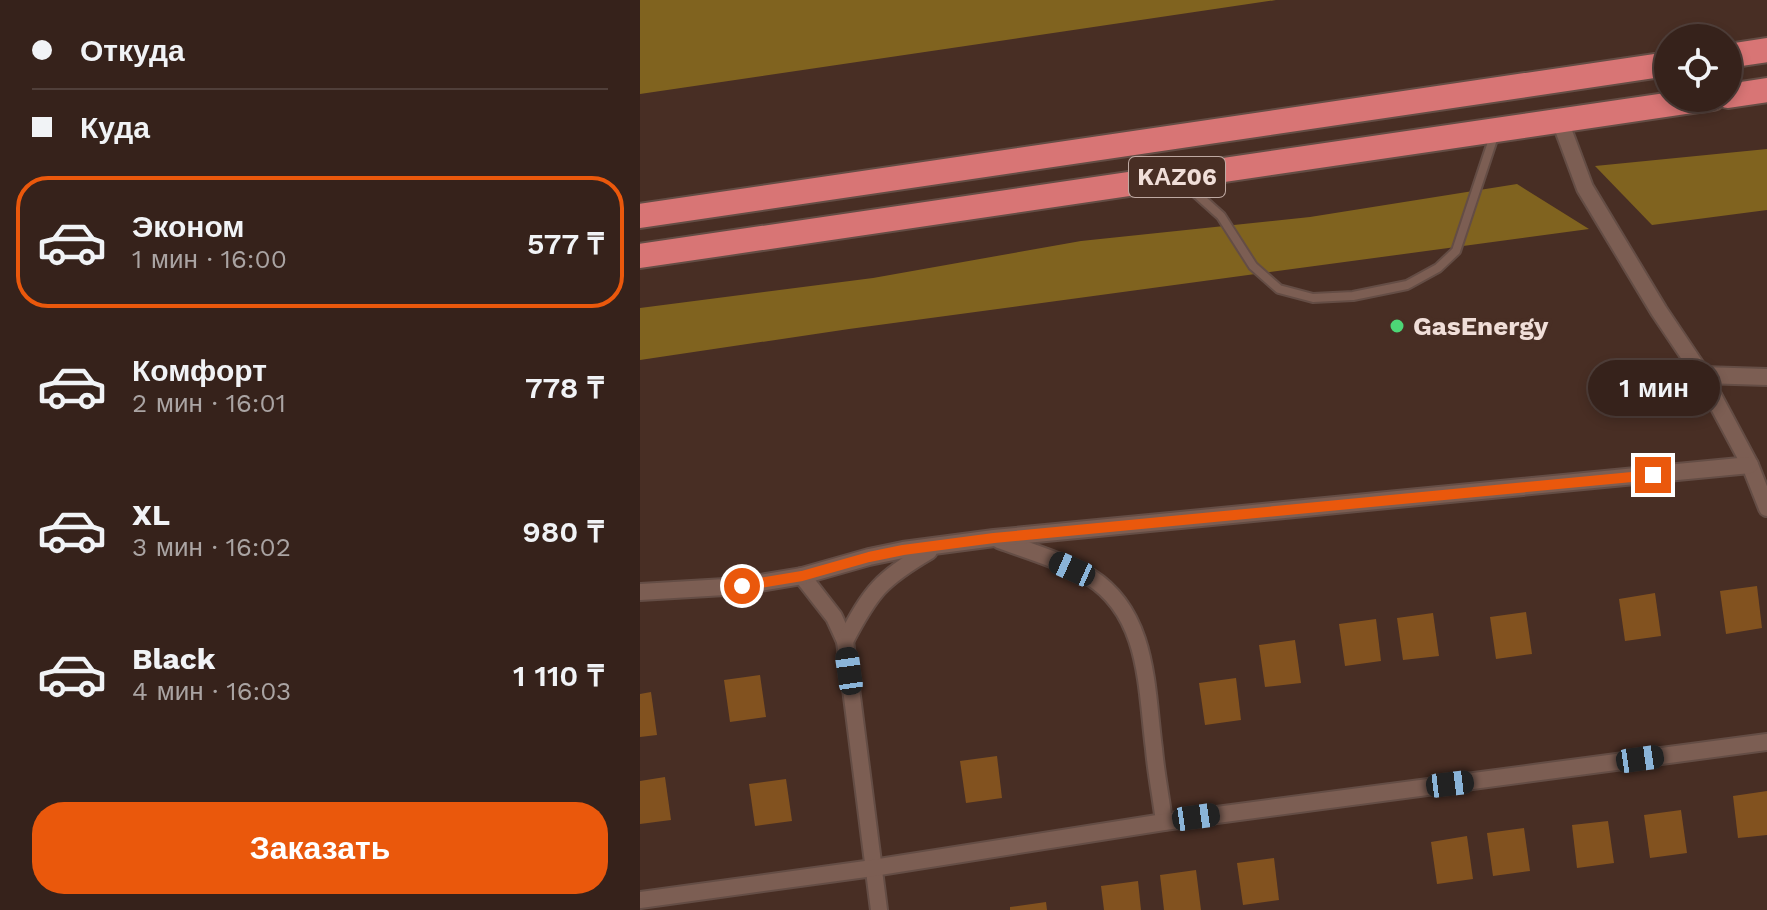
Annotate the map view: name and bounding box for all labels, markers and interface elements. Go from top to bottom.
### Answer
map controls [1654,24,1742,112]
button: locate [1654,24,1742,112]
text: Откуда [80,33,185,68]
text: Куда [80,110,150,145]
road number: KАZ06 [1129,157,1225,197]
icon: car [36,206,108,278]
text: Эконом [132,209,245,244]
text: 577 ₸ [527,226,604,261]
text: 1 мин · 16:00 [132,244,287,274]
place label: GasEnergy [1413,311,1549,341]
marker: GasEnergy [1388,317,1406,335]
icon: car [36,350,108,422]
text: Комфорт [132,353,267,388]
callout: 1 мин [1587,359,1719,415]
text: 778 ₸ [525,370,604,405]
text: 1 мин [1619,373,1689,403]
text: 2 мин · 16:01 [132,388,286,418]
route end [1635,457,1671,493]
icon: car [36,494,108,566]
text: XL [132,497,170,532]
text: 980 ₸ [522,514,604,549]
text: 3 мин · 16:02 [132,532,291,562]
car [1045,548,1099,590]
route start [724,568,760,604]
icon: car [36,638,108,710]
text: Black [132,641,216,676]
car [834,646,864,696]
text: 1 110 ₸ [513,658,604,693]
text: 4 мин · 16:03 [132,676,291,706]
car [1615,744,1665,774]
car [1425,769,1475,799]
button: Заказать [32,802,608,894]
car [1171,802,1221,832]

